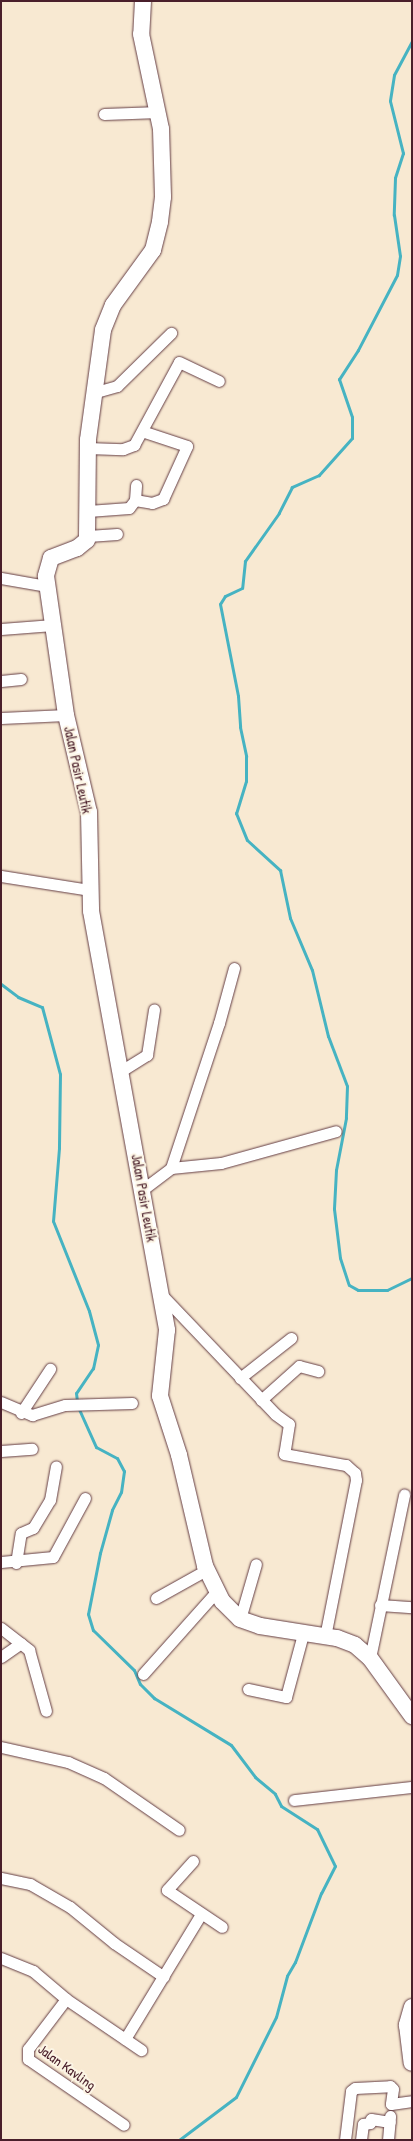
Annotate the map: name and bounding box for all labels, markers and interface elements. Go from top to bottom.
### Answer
street label: Jalan Pasir Leutik [61,725,95,815]
street label: Jalan Pasir Leutik [128,1153,160,1243]
street label: Jalan Kavling [35,2040,99,2094]

